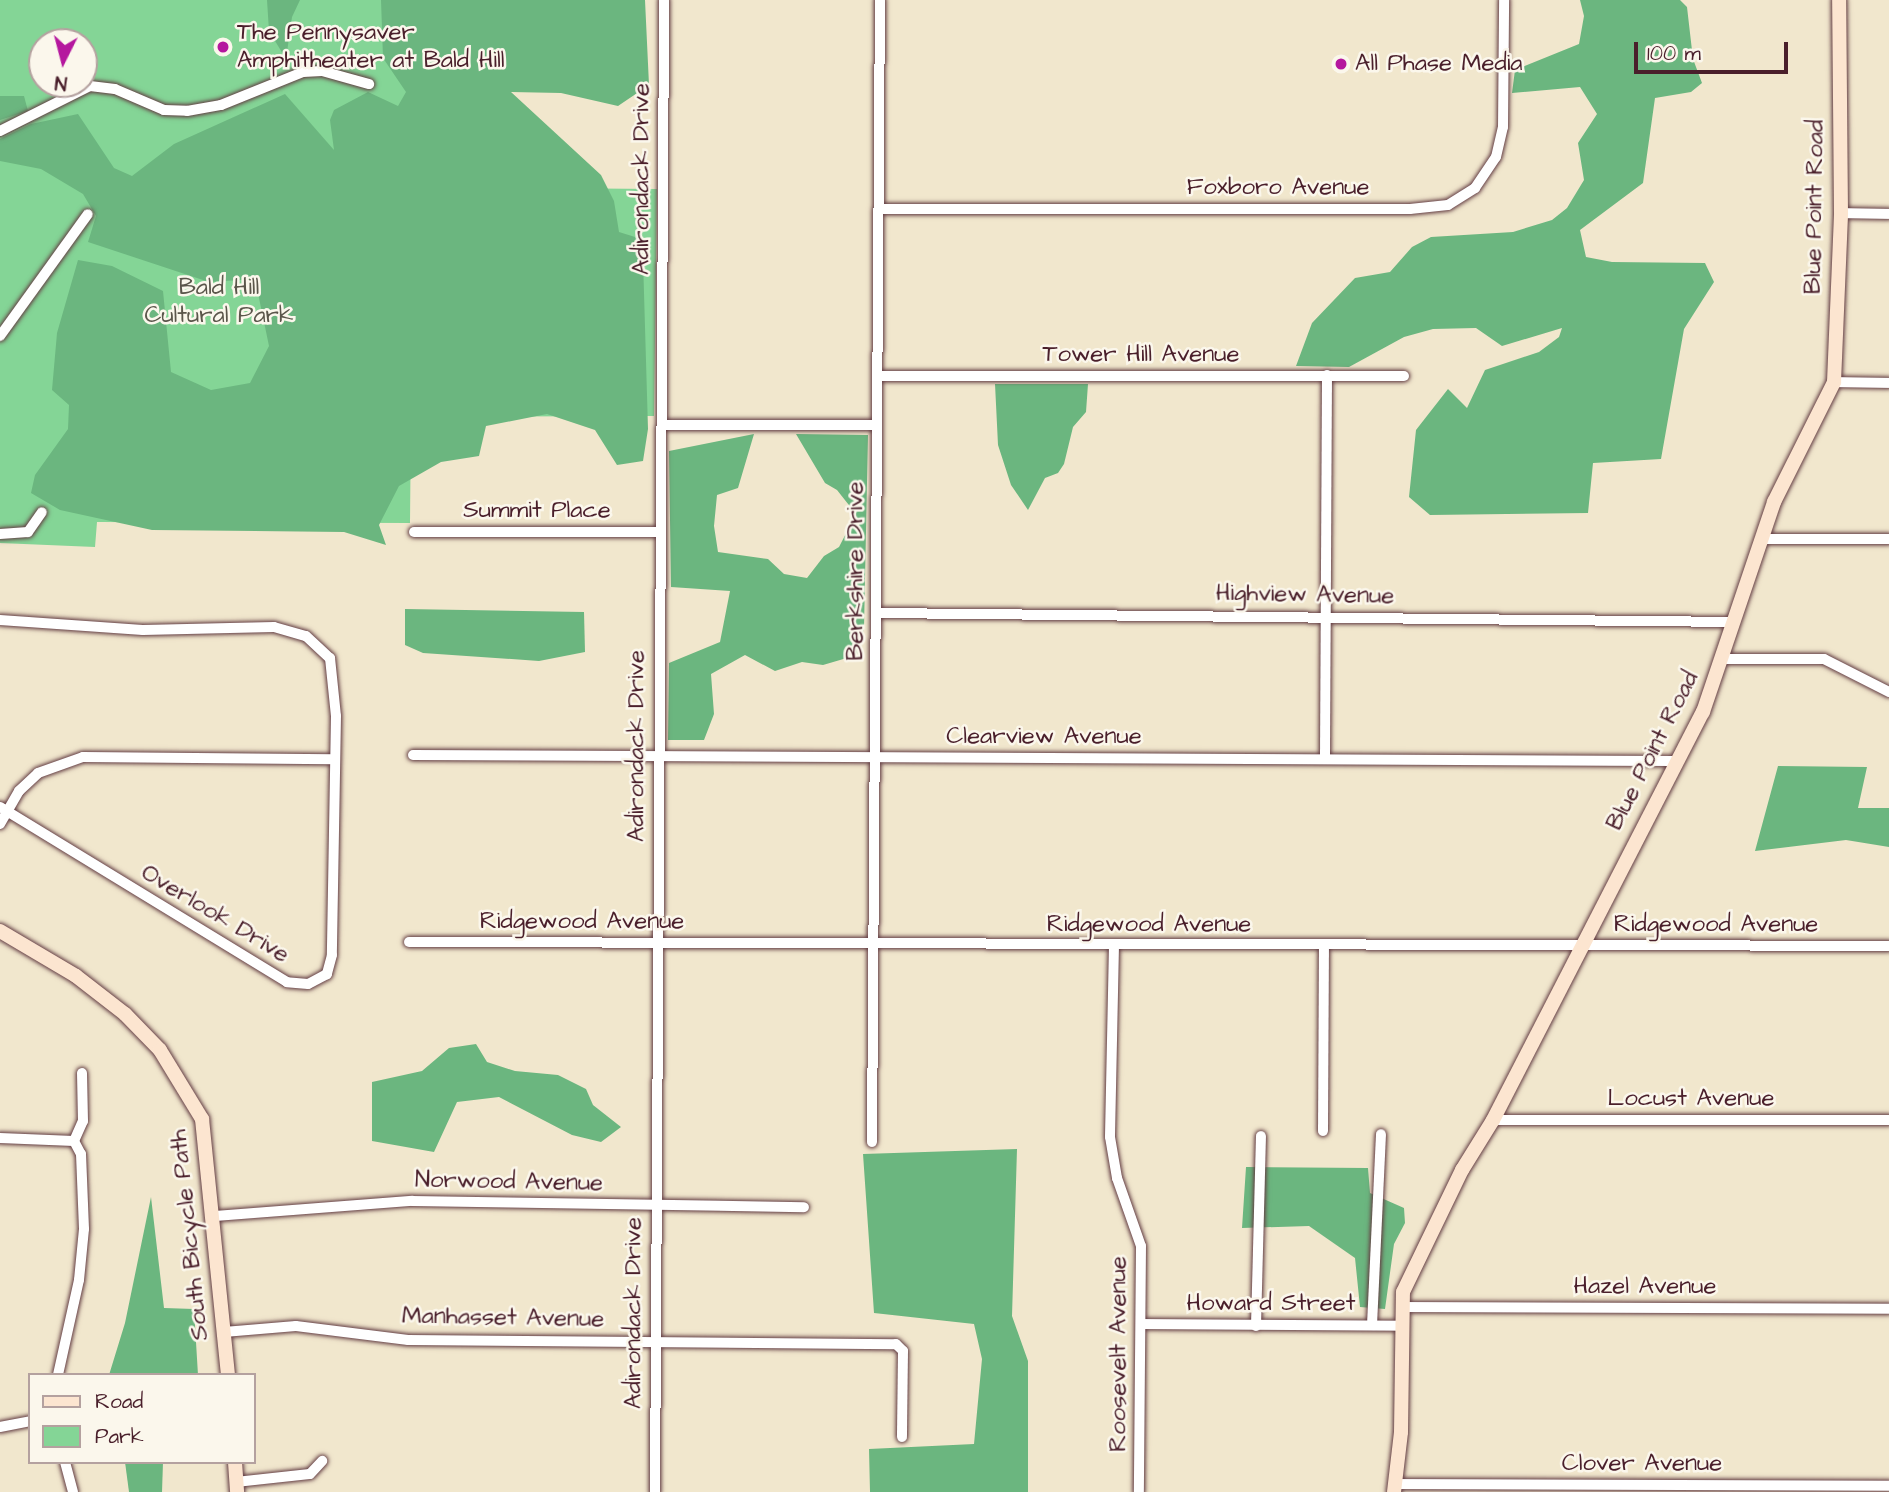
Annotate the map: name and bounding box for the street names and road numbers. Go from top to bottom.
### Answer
street label: Adirondack Drive [628,83,656,275]
street label: Blue Point Road [1799,120,1831,294]
street label: Foxboro Avenue [1187,174,1369,202]
street label: Tower Hill Avenue [1043,341,1239,369]
street label: Berkshire Drive [842,481,870,661]
street label: Summit Place [463,497,611,525]
street label: Highview Avenue [1216,579,1394,611]
street label: Adirondack Drive [623,650,651,842]
street label: Blue Point Road [1601,667,1705,835]
street label: Clearview Avenue [946,723,1142,751]
street label: Overlook Drive [136,858,294,970]
street label: Ridgewood Avenue [480,908,684,936]
street label: Ridgewood Avenue [1047,911,1251,939]
street label: Ridgewood Avenue [1614,911,1818,939]
street label: Locust Avenue [1608,1085,1774,1113]
street label: South Bicycle Path [165,1128,215,1342]
street label: Norwood Avenue [415,1166,603,1198]
street label: Adirondack Drive [620,1217,648,1409]
street label: Roosevelt Avenue [1105,1256,1133,1452]
street label: Hazel Avenue [1574,1273,1716,1301]
street label: Howard Street [1187,1290,1355,1318]
street label: Manhasset Avenue [402,1302,604,1334]
street label: Clover Avenue [1562,1450,1722,1478]

